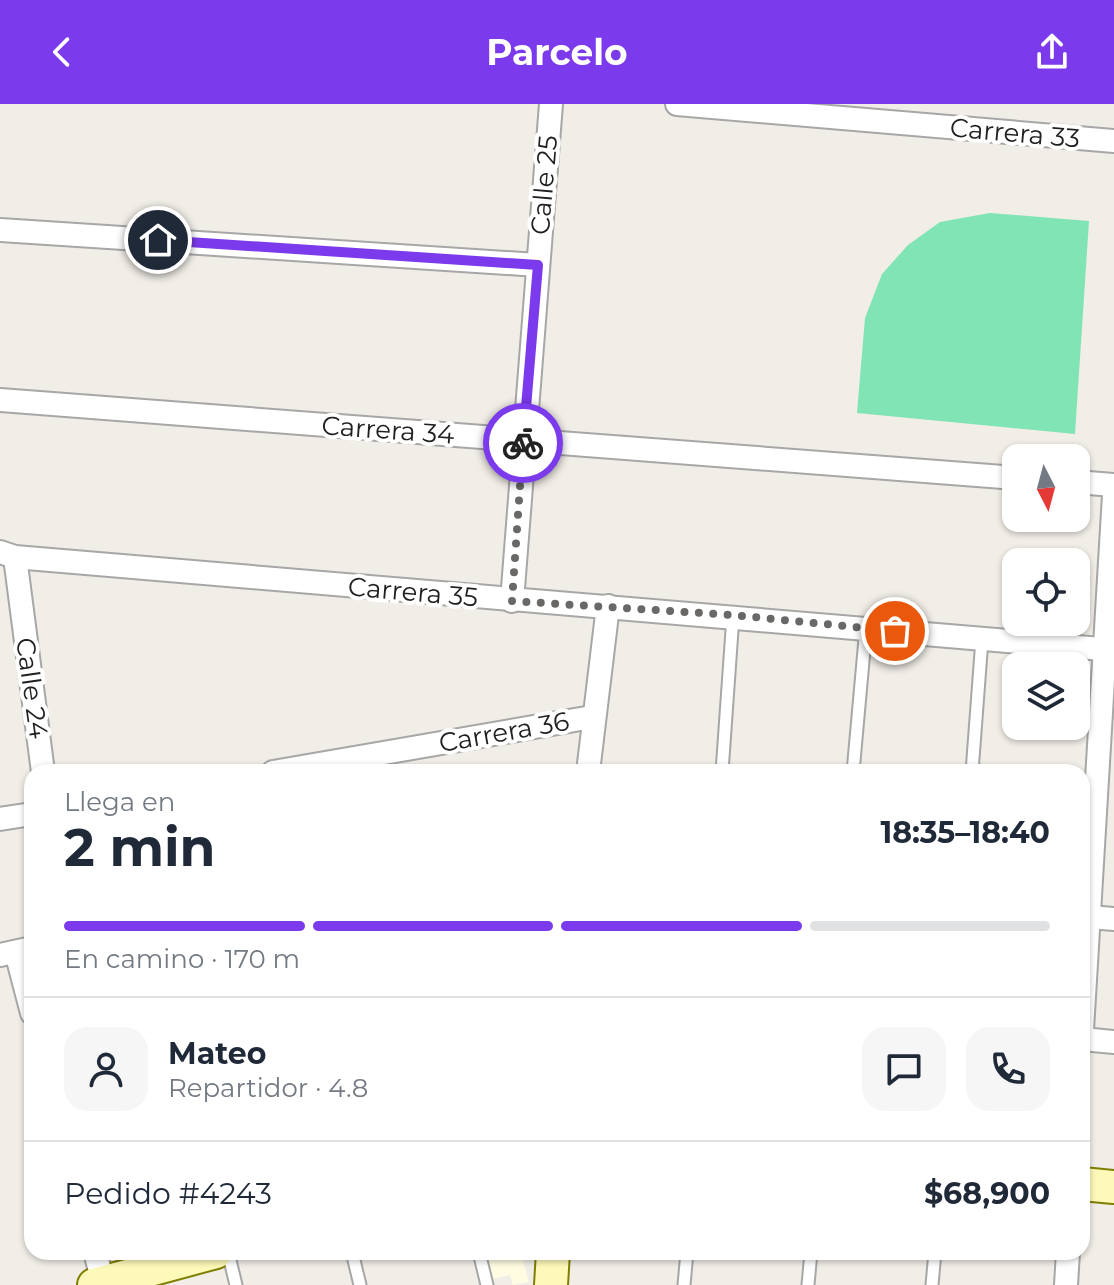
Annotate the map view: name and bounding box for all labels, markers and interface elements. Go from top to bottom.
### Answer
icon: back [40,30,84,74]
text: Parcelo [486,30,628,74]
icon: share [1030,30,1074,74]
street label: Carrera 33 [949,111,1081,155]
street label: Calle 25 [524,134,564,236]
pin [124,206,192,274]
icon: home [136,218,180,262]
courier [483,403,563,483]
street label: Carrera 34 [321,409,455,451]
icon: bike [501,421,545,465]
north arrow [1002,444,1090,532]
map controls [1002,444,1090,740]
button: locate [1002,548,1090,636]
street label: Carrera 35 [347,570,479,614]
pin [861,597,929,665]
icon: bag [873,609,917,653]
street label: Calle 24 [9,636,55,740]
button: layers [1002,652,1090,740]
street label: Carrera 36 [436,705,572,759]
text: Llega en [64,786,175,818]
text: 18:35–18:40 [880,814,1050,851]
text: 2 min [64,816,216,879]
text: En camino · 170 m [64,943,300,975]
button: person [64,1027,148,1111]
button: chat [862,1027,946,1111]
button: phone [966,1027,1050,1111]
text: Mateo [168,1035,266,1072]
text: Repartidor · 4.8 [168,1072,368,1104]
text: Pedido #4243 [64,1175,272,1212]
text: $68,900 [924,1175,1050,1212]

